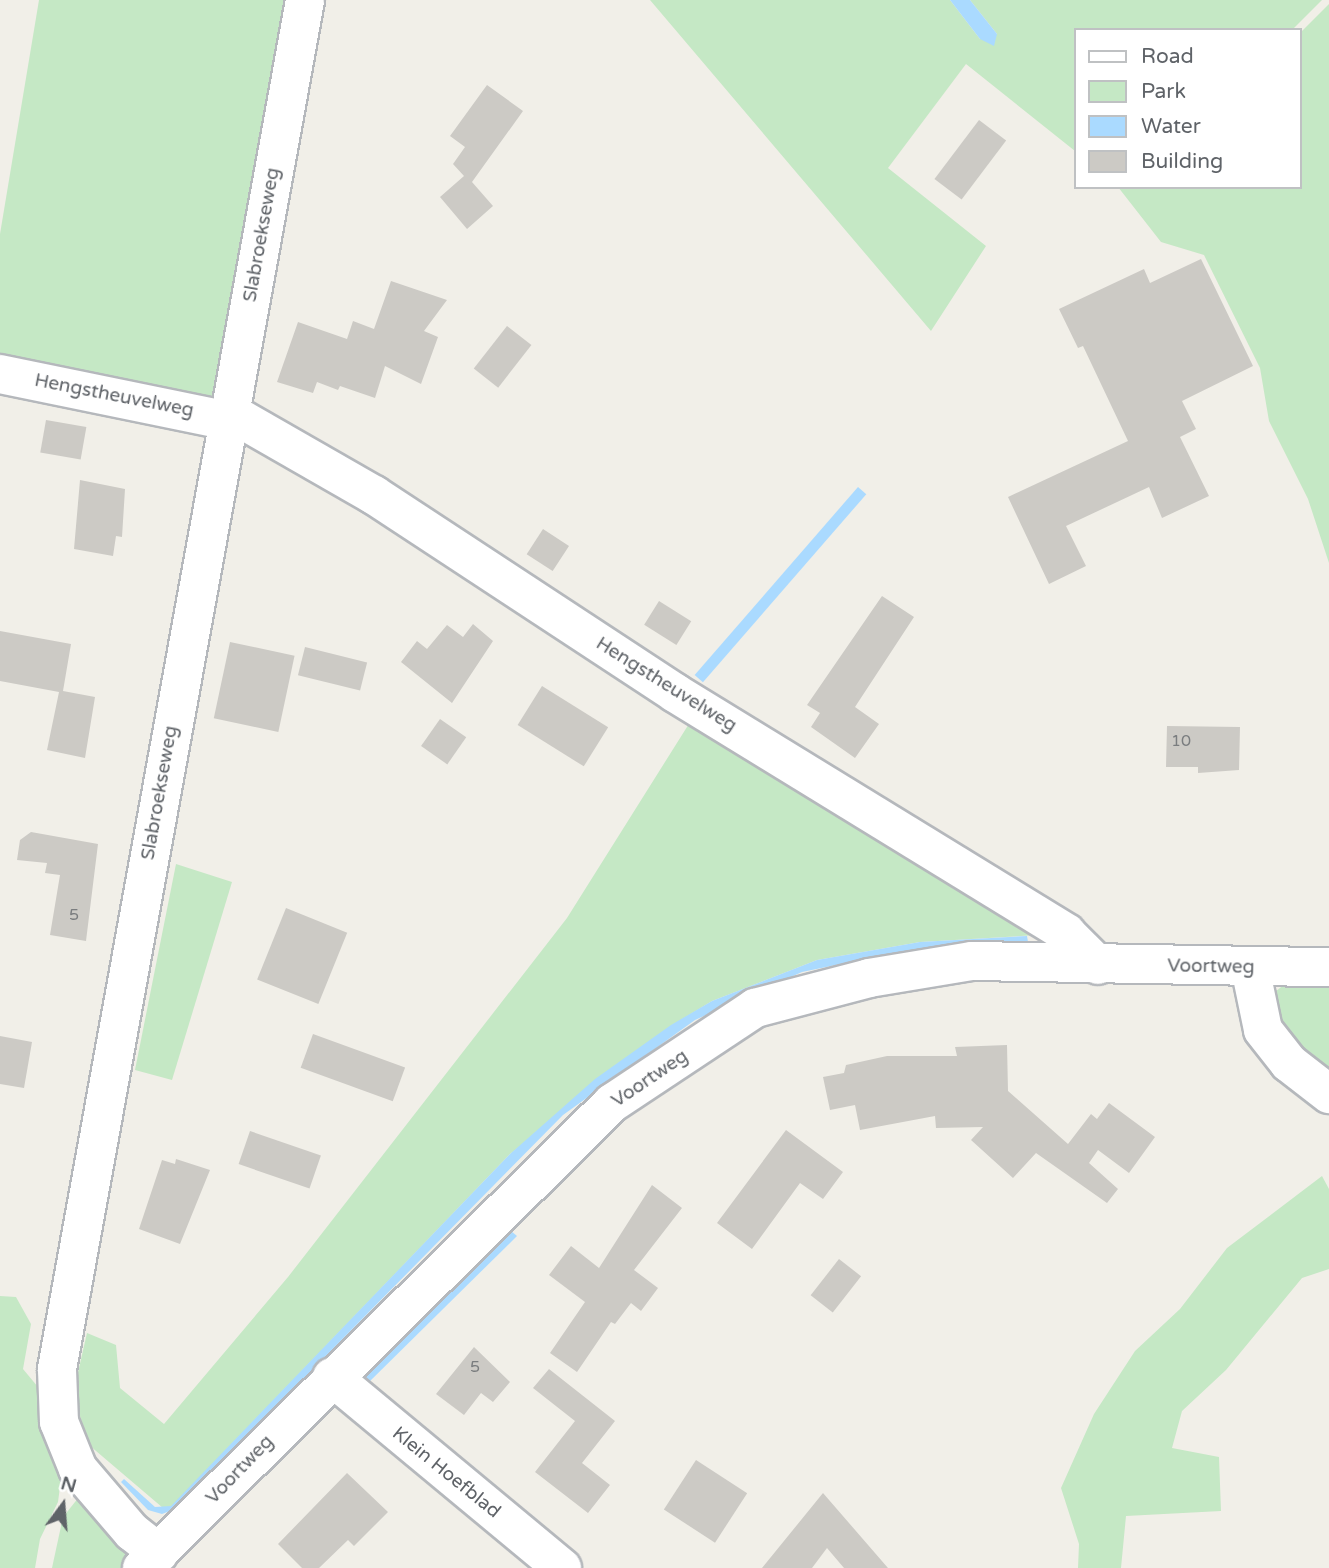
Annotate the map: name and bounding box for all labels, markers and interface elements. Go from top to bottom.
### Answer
legend [1074,28,1301,189]
text: Road [1141,44,1194,69]
text: Park [1141,79,1186,104]
text: Water [1141,114,1201,139]
text: Building [1141,149,1223,174]
street label: Slabroekseweg [239,166,285,304]
street label: Hengstheuvelweg [32,369,196,423]
street label: Hengstheuvelweg [591,632,741,738]
street label: Slabroekseweg [137,724,183,862]
house number: 10 [1171,731,1191,751]
house number: 5 [69,905,79,925]
street label: Voortweg [1167,955,1255,979]
street label: Voortweg [607,1045,693,1113]
house number: 5 [470,1357,480,1377]
street label: Klein Hoefblad [387,1422,505,1524]
street label: Voortweg [201,1431,279,1509]
north arrow [28,1470,98,1540]
text: N [58,1472,79,1497]

